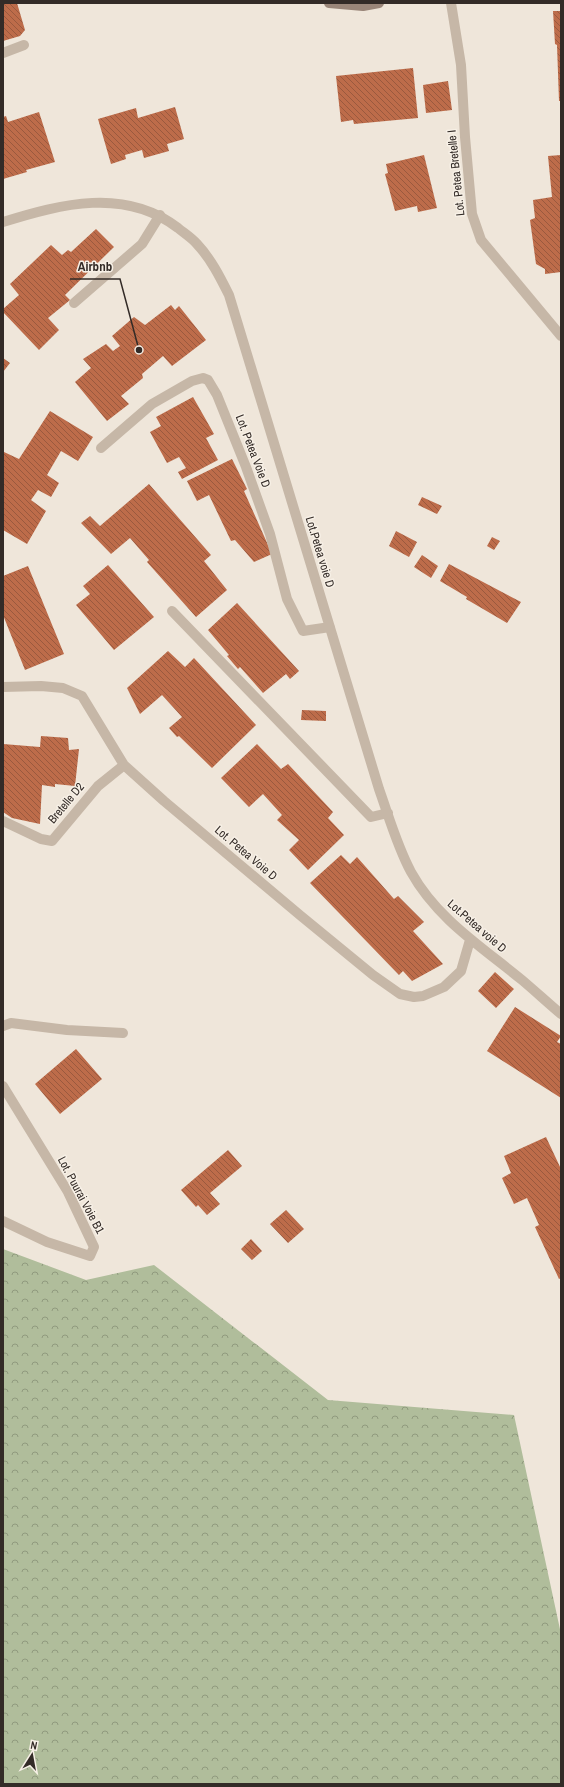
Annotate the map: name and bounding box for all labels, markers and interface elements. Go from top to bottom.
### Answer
street label: Lot. Petea Bretelle I [444,129,468,217]
callout: Airbnb [70,254,120,279]
text: Airbnb [78,258,112,275]
street label: Lot. Petea Voie D [232,412,274,490]
street label: Lot.Petea voie D [302,515,338,589]
street label: Bretelle D2 [44,779,88,827]
street label: Lot. Petea Voie D [211,822,281,884]
street label: Lot.Petea voie D [444,896,510,956]
street label: Lot. Puurai Voie B1 [54,1154,108,1237]
north arrow [12,1735,52,1775]
text: N [29,1738,38,1753]

